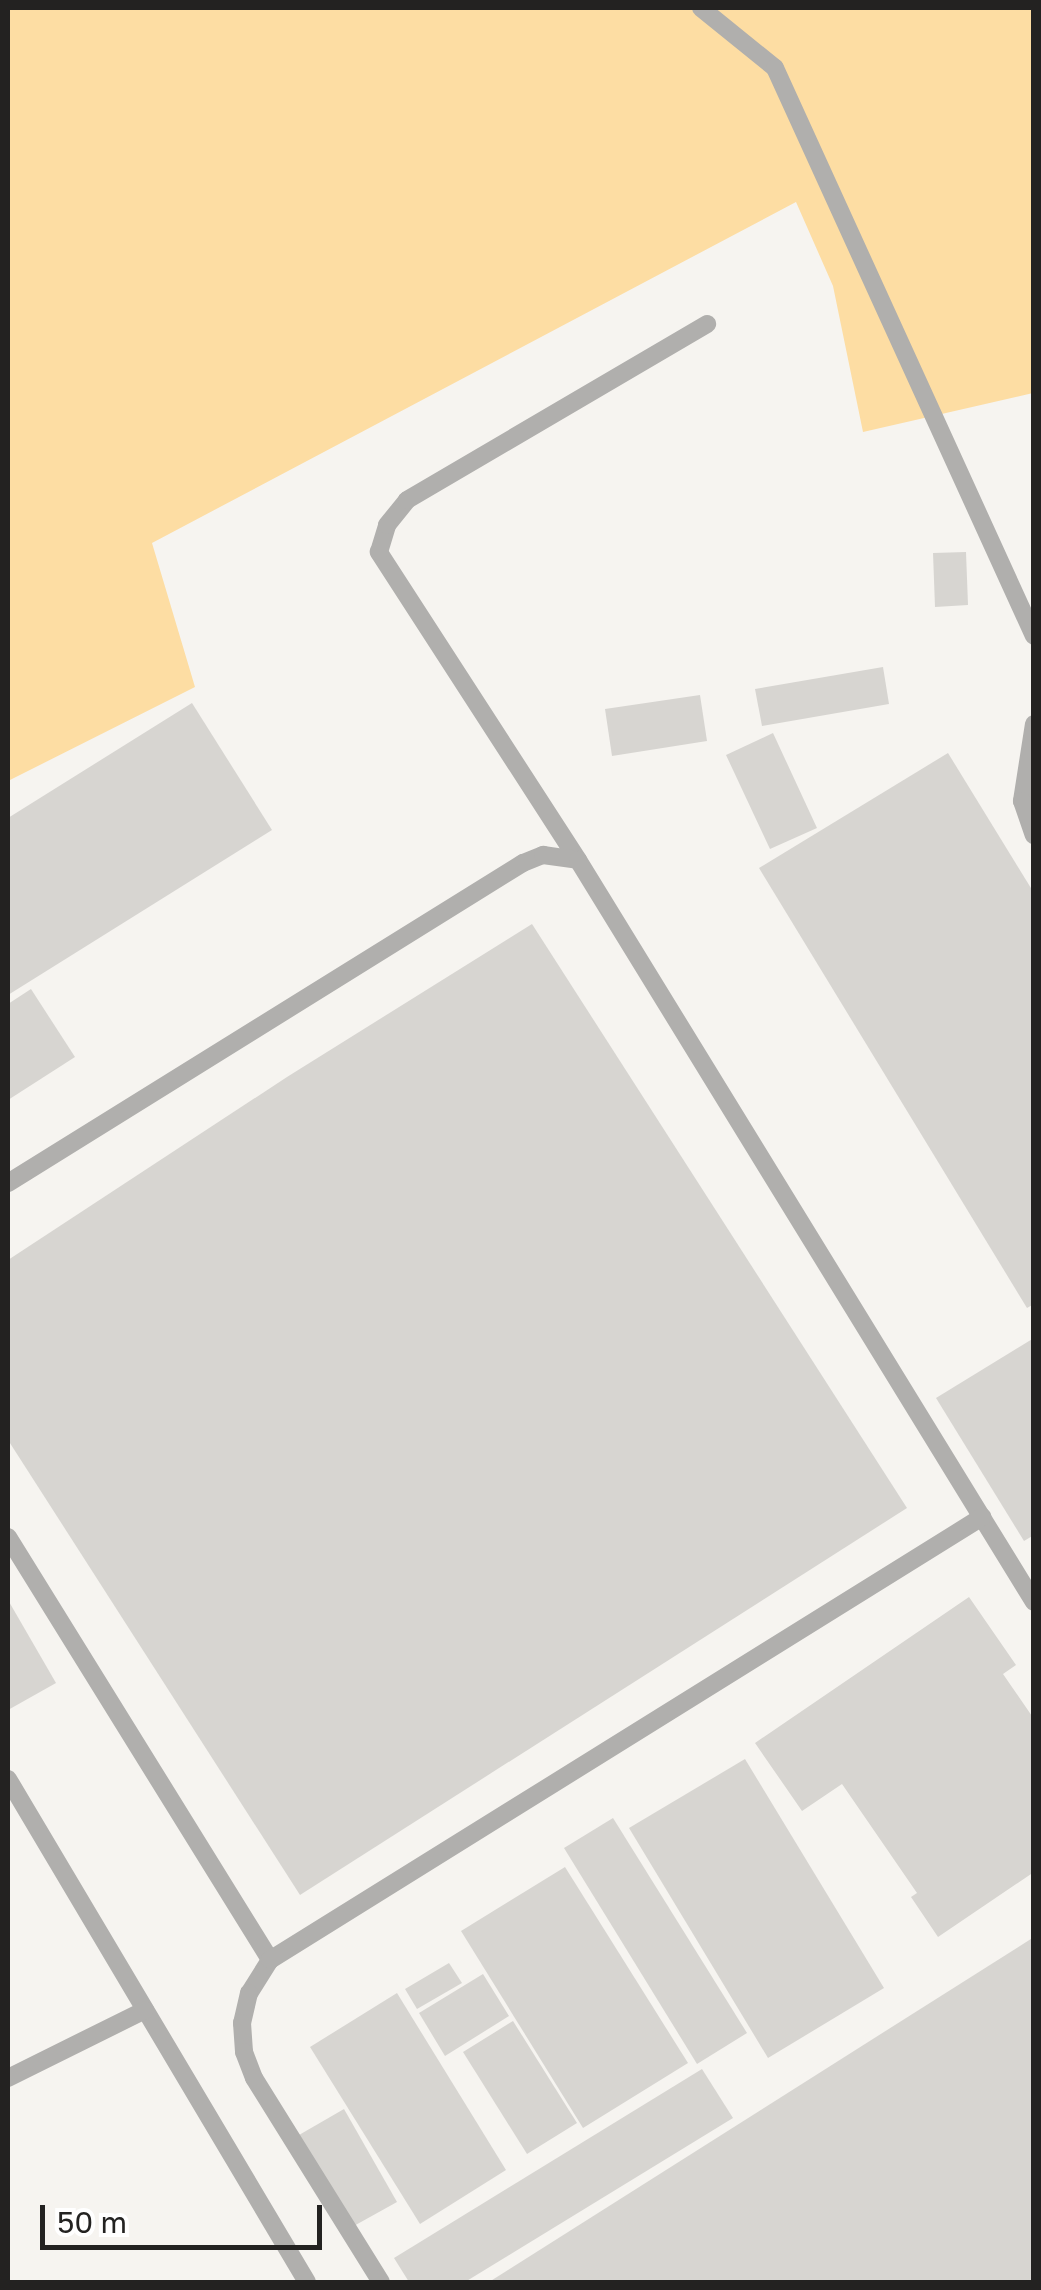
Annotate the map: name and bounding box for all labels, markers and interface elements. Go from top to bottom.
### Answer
scale bar [45,2185,328,2247]
text: 50 m [57,2204,127,2240]

